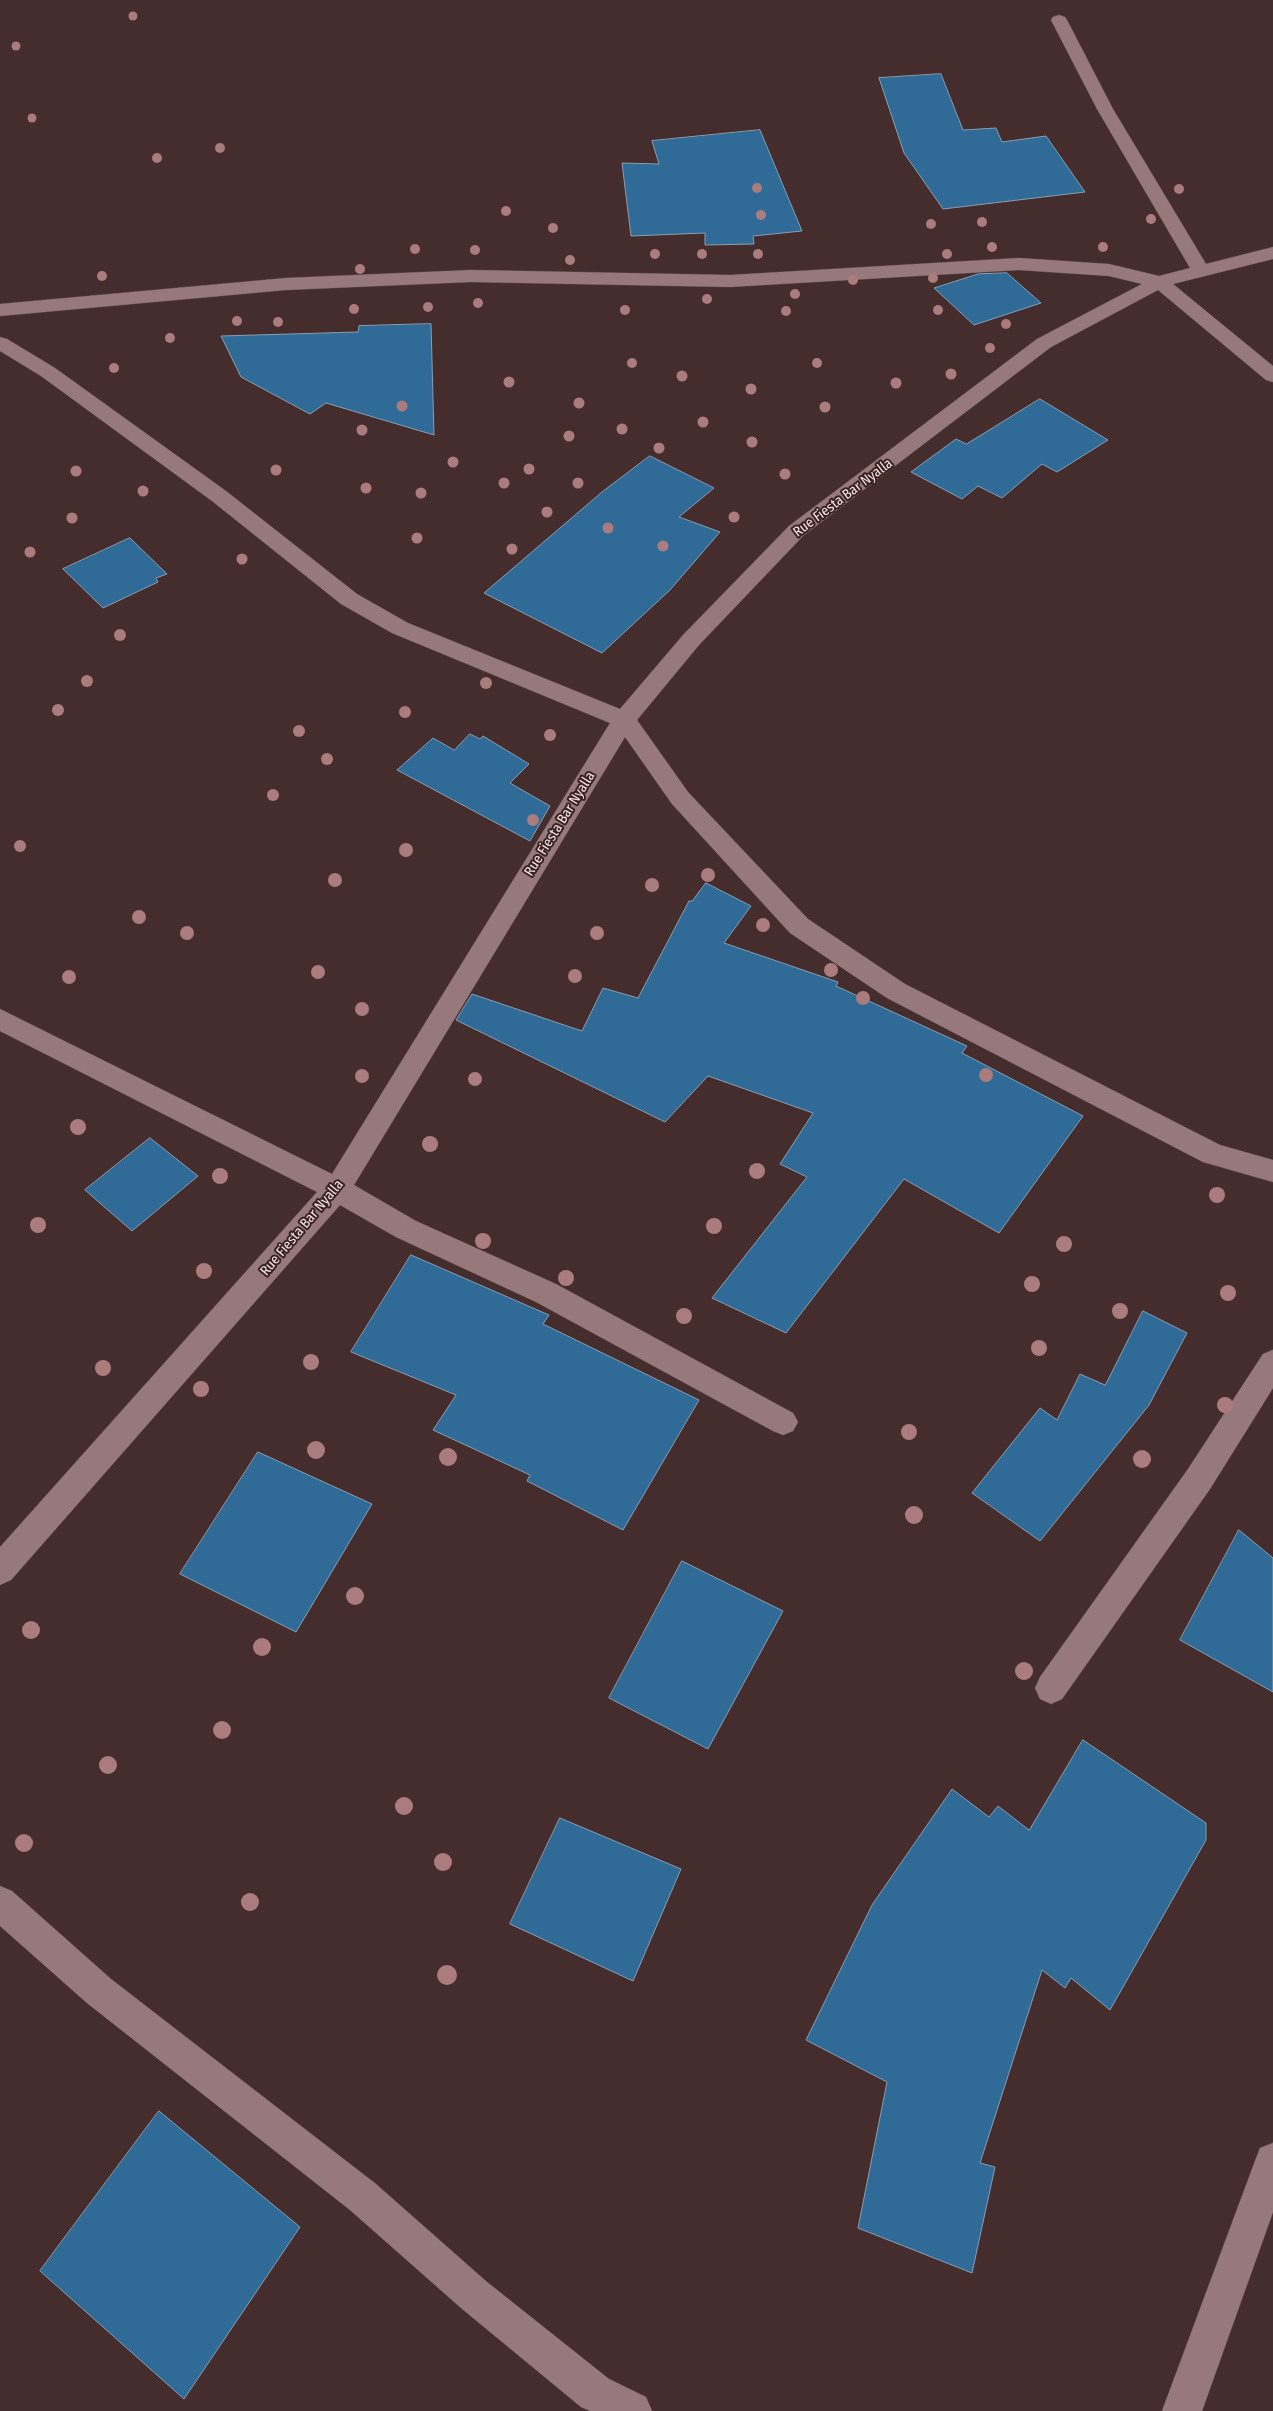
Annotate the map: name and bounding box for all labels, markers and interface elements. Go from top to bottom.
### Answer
street label: Rue Fiesta Bar Nyalla [790,455,896,541]
street label: Rue Fiesta Bar Nyalla [521,769,599,879]
street label: Rue Fiesta Bar Nyalla [257,1177,347,1279]

